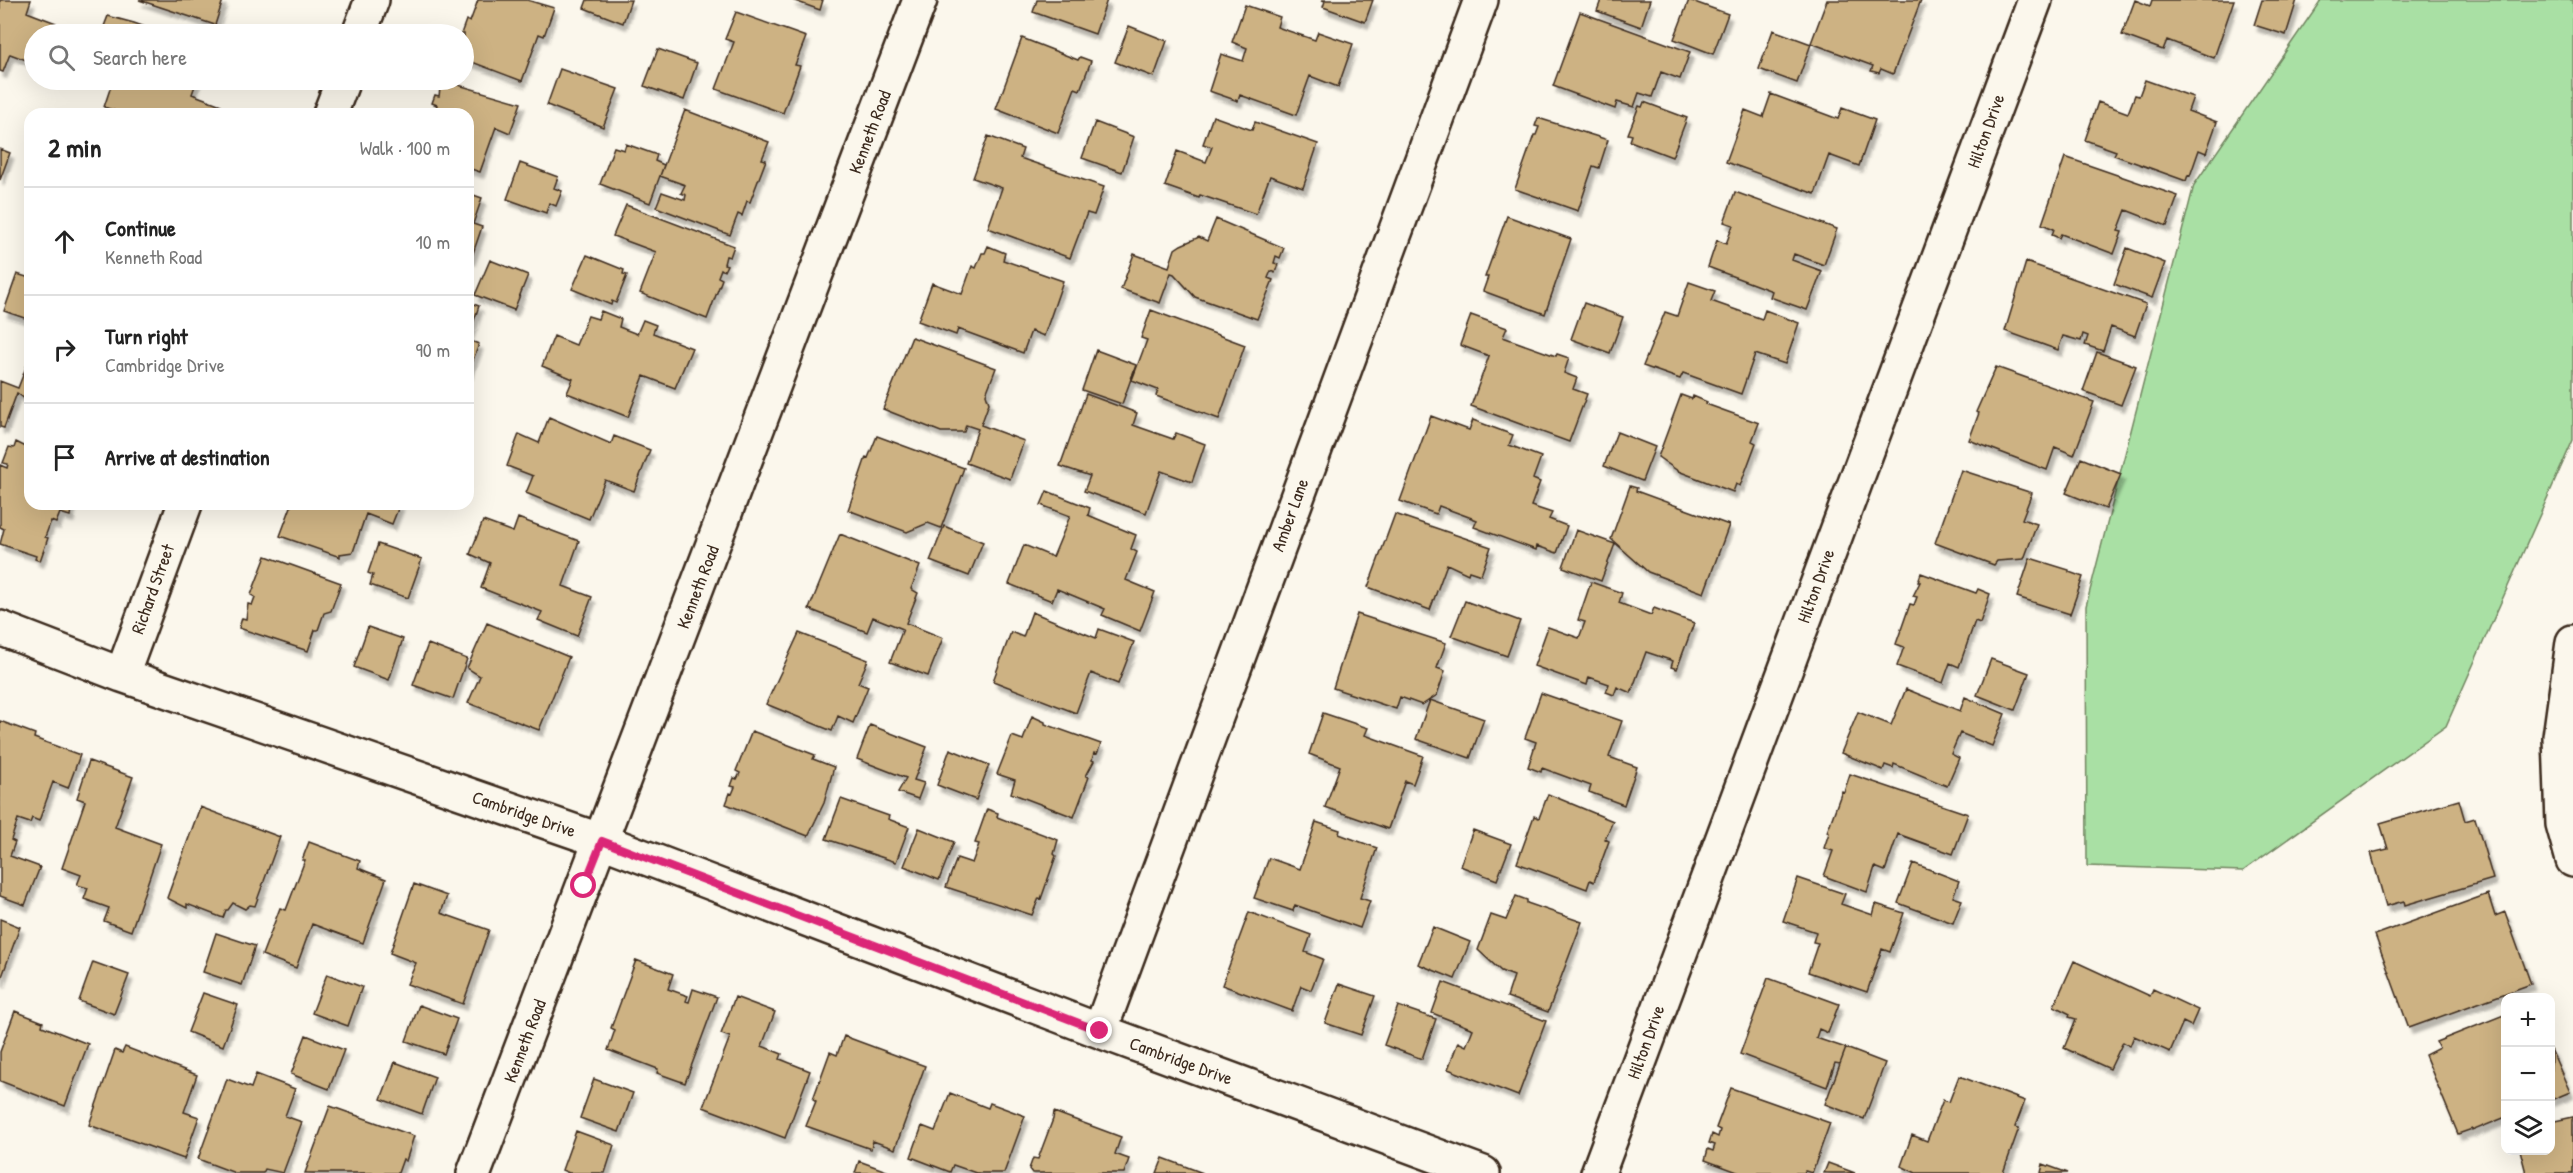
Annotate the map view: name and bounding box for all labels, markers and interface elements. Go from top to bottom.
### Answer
search box [24,24,474,90]
icon: search [45,41,78,74]
text: Search here [93,42,187,72]
street label: Kenneth Road [842,87,897,177]
street label: Hilton Drive [1961,90,2010,171]
text: 2 min [48,130,101,165]
text: Walk · 100 m [360,134,450,161]
text: Continue [105,213,176,243]
icon: ahead [48,225,81,258]
text: 10 m [416,228,450,255]
text: Kenneth Road [105,243,202,270]
text: Turn right [105,321,188,351]
icon: right [48,333,81,366]
text: 90 m [416,336,450,363]
text: Cambridge Drive [105,351,225,378]
icon: arrive [48,441,81,474]
text: Arrive at destination [105,442,270,472]
street label: Amber Lane [1265,475,1314,555]
street label: Richard Street [125,540,181,637]
street label: Kenneth Road [670,542,725,632]
street label: Hilton Drive [1791,545,1840,626]
street label: Cambridge Drive [469,784,579,843]
route start [570,872,596,898]
map controls [2501,993,2555,1155]
button: + [2501,993,2555,1047]
street label: Kenneth Road [497,996,552,1086]
street label: Hilton Drive [1621,1001,1670,1082]
route end [1086,1017,1112,1043]
street label: Cambridge Drive [1126,1030,1236,1091]
button: − [2501,1047,2555,1101]
button: layers [2501,1101,2555,1155]

